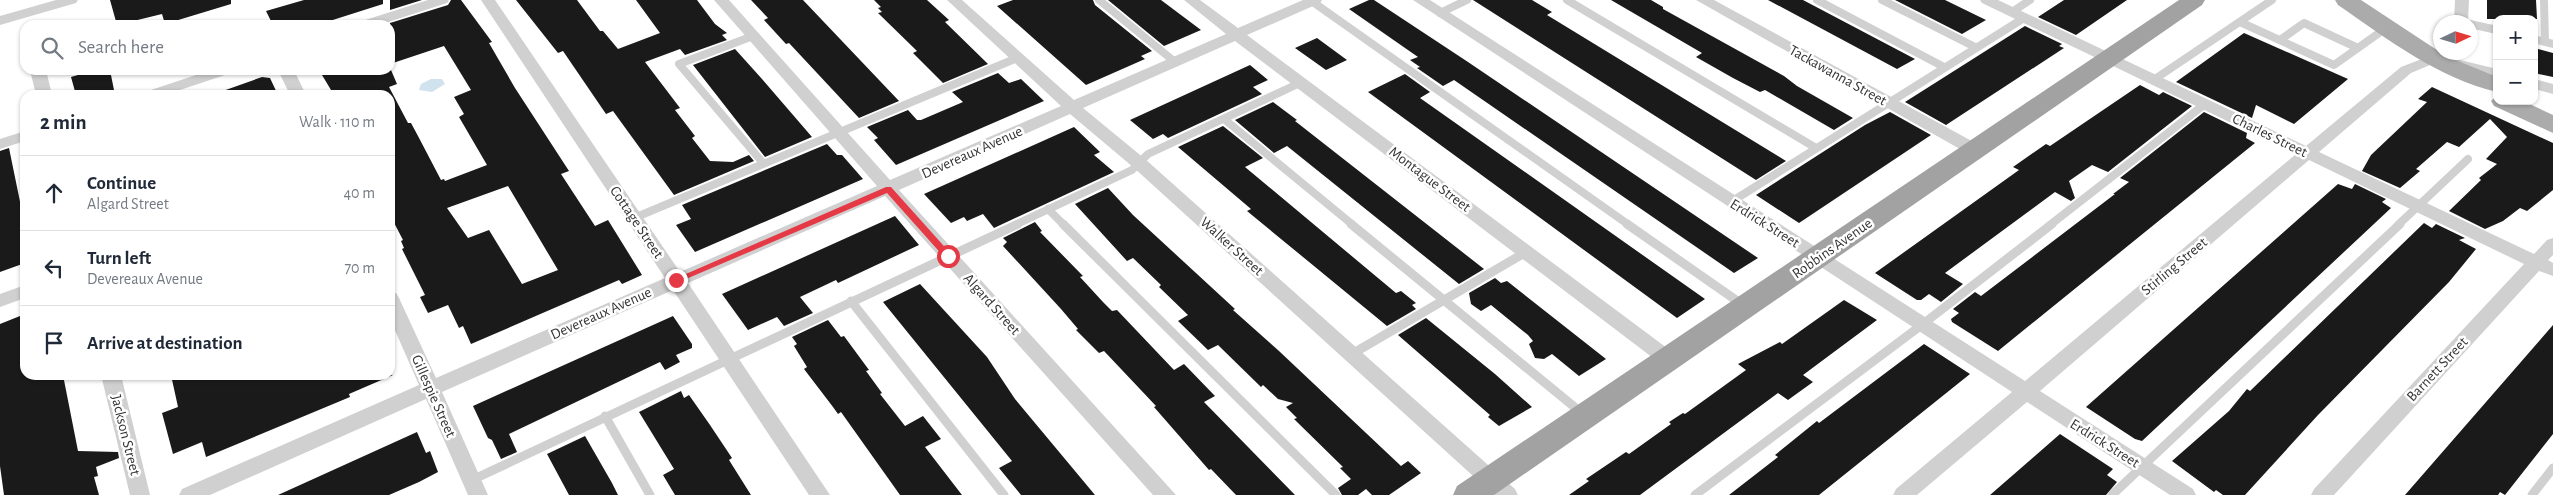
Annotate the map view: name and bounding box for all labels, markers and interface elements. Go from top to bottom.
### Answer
north arrow [2433,15,2478,60]
map controls [2493,15,2538,105]
button: + [2493,15,2538,60]
search box [20,20,395,75]
icon: search [38,34,66,62]
text: Search here [78,38,164,57]
street label: Tackawanna Street [1786,42,1889,109]
button: − [2493,60,2538,105]
street label: Charles Street [2230,111,2310,160]
text: 2 min [40,112,87,133]
text: Walk · 110 m [299,114,375,130]
street label: Devereaux Avenue [919,123,1025,181]
street label: Montague Street [1386,144,1473,215]
text: Continue [87,174,156,193]
icon: ahead [40,179,68,207]
street label: Cottage Street [607,184,666,261]
text: 40 m [343,185,375,201]
text: Algard Street [87,196,169,212]
street label: Erdrick Street [1727,196,1802,251]
street label: Walker Street [1197,214,1266,279]
street label: Robbins Avenue [1790,215,1875,281]
street label: Stirling Street [2139,235,2210,298]
route start [937,245,960,268]
text: Turn left [87,249,151,268]
icon: left [40,254,68,282]
text: 70 m [344,260,375,276]
route end [665,269,688,292]
text: Devereaux Avenue [87,271,203,287]
street label: Algard Street [960,271,1023,338]
street label: Devereaux Avenue [548,284,654,342]
icon: arrive [40,329,68,357]
text: Arrive at destination [87,334,243,353]
street label: Barnett Street [2404,334,2471,404]
street label: Gillespie Street [409,353,458,440]
street label: Jackson Street [108,393,143,477]
street label: Erdrick Street [2067,416,2142,471]

